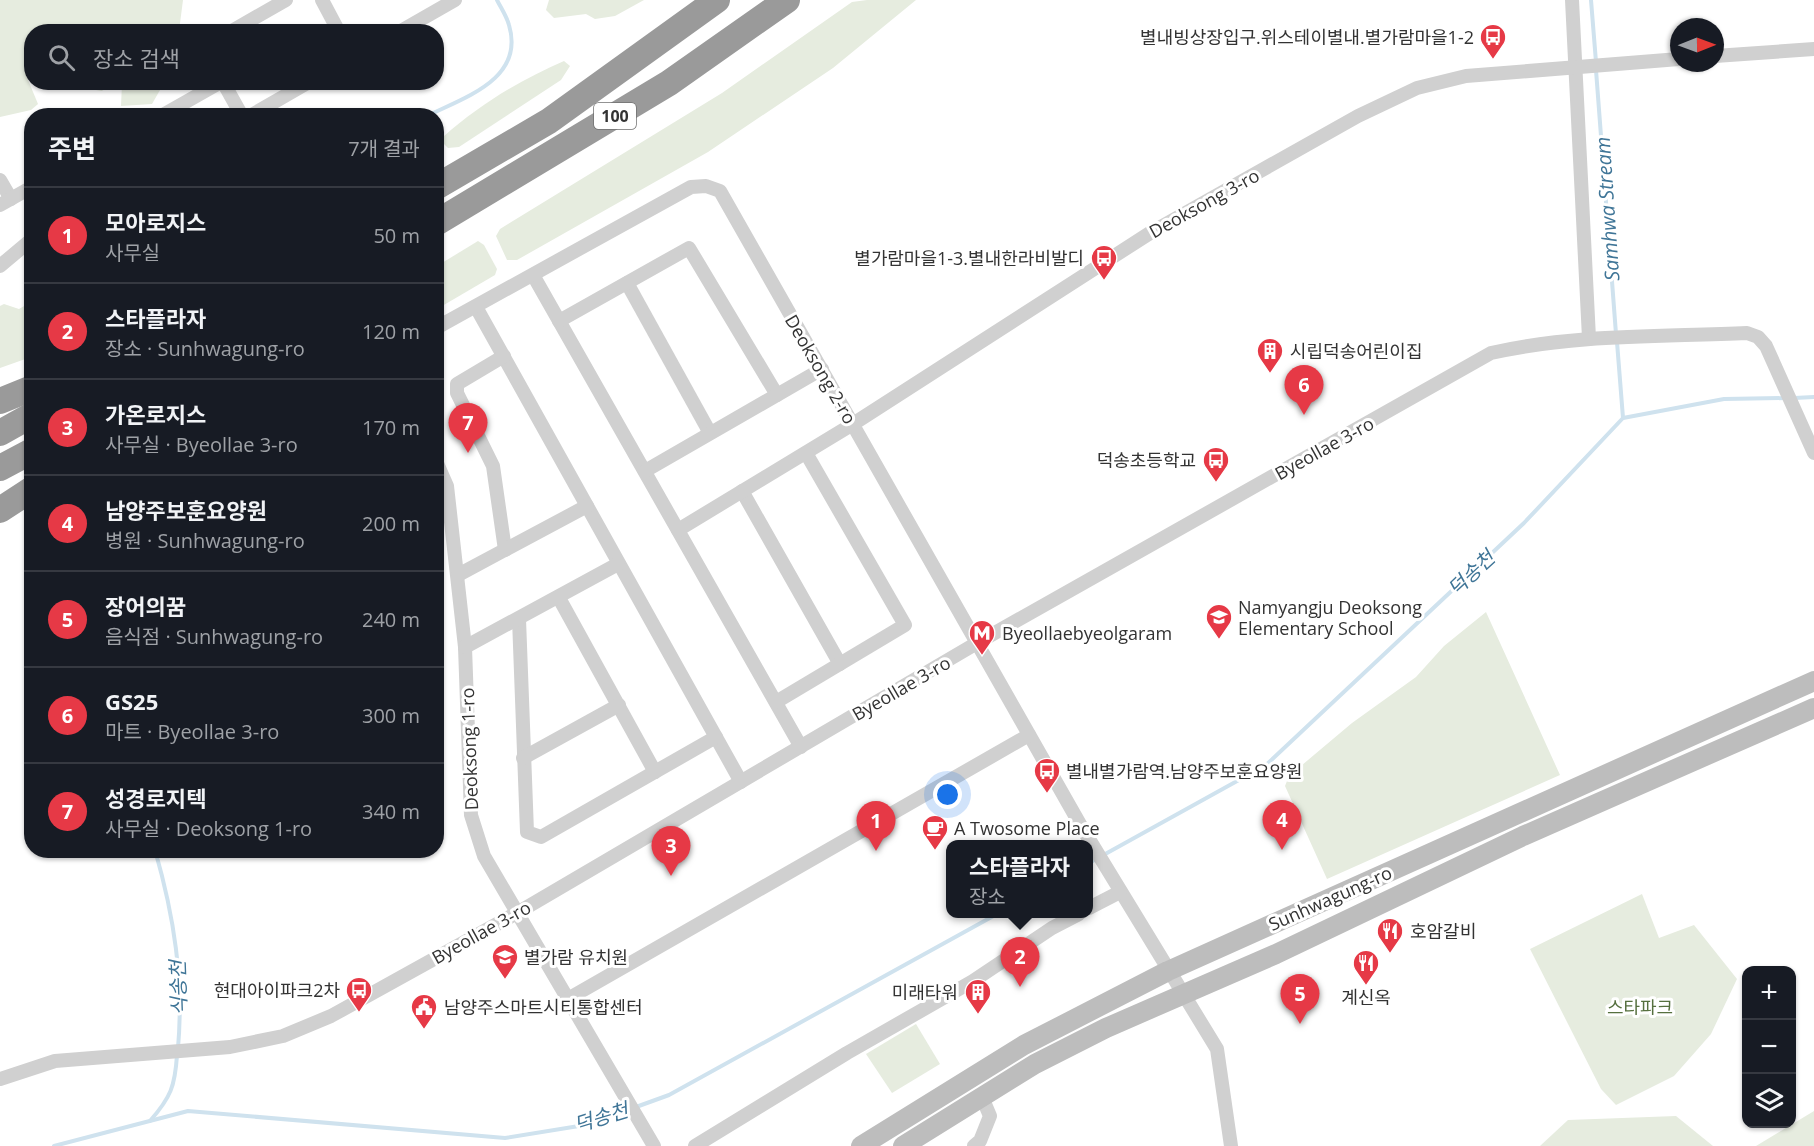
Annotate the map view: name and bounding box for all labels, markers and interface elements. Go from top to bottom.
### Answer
north arrow [1670,18,1724,72]
bus stop icon: 별내빙상장입구.위스테이별내.별가람마을1-2 [1478,22,1508,60]
search box [24,24,444,90]
place label: 별내빙상장입구.위스테이별내.별가람마을1-2 [1140,25,1474,49]
icon: search [45,41,78,74]
text: 장소 검색 [93,43,180,73]
road number: 100 [594,103,636,129]
text: 주변 [48,130,96,166]
text: 7개 결과 [348,135,420,162]
water label: Samhwa Stream [1588,136,1626,282]
street label: Deoksong 3-ro [1145,163,1263,243]
text: 모아로지스 [105,207,206,237]
text: 1 [62,222,73,249]
text: 50 m [373,222,420,249]
text: 사무실 [105,239,160,266]
bus stop icon: 별가람마을1-3.별내한라비발디 [1089,243,1119,281]
place label: 별가람마을1-3.별내한라비발디 [854,246,1084,270]
text: 스타플라자 [105,303,206,333]
street label: Deoksong 2-ro [780,310,862,428]
text: 2 [62,318,73,345]
text: 120 m [362,318,420,345]
text: 장소 · Sunhwagung-ro [105,335,305,362]
building icon: 시립덕송어린이집 [1255,336,1285,374]
place label: 시립덕송어린이집 [1290,339,1422,363]
pin: 6 [1284,366,1324,415]
text: 가온로지스 [105,399,206,429]
pin: 7 [448,404,488,453]
street label: Byeollae 3-ro [1270,411,1378,485]
text: 3 [62,414,73,441]
text: 170 m [362,414,420,441]
text: 사무실 · Byeollae 3-ro [105,431,298,458]
bus stop icon: 덕송초등학교 [1201,445,1231,483]
place label: 덕송초등학교 [1097,448,1196,472]
text: 남양주보훈요양원 [105,495,267,525]
text: 4 [62,510,73,537]
text: 200 m [362,510,420,537]
text: 병원 · Sunhwagung-ro [105,527,305,554]
water label: 덕송천 [1442,543,1502,602]
text: 장어의꿈 [105,591,186,621]
place label: Namyangju Deoksong Elementary School [1238,595,1422,640]
school or university icon: Namyangju Deoksong Elementary School [1204,602,1234,640]
text: 5 [62,606,73,633]
text: 240 m [362,606,420,633]
metro station icon: Byeollaebyeolgaram [967,618,997,656]
place label: Byeollaebyeolgaram [1002,621,1172,645]
text: 음식점 · Sunhwagung-ro [105,623,323,650]
street label: Byeollae 3-ro [847,650,955,726]
text: GS25 [105,686,158,716]
street label: Deoksong 1-ro [455,687,483,811]
text: 6 [62,702,73,729]
text: 300 m [362,702,420,729]
text: 마트 · Byeollae 3-ro [105,718,279,745]
bus stop icon: 별내별가람역.남양주보훈요양원 [1032,756,1062,794]
place label: 별내별가람역.남양주보훈요양원 [1066,759,1303,783]
your location [933,780,962,809]
text: 성경로지텍 [105,783,206,813]
text: 7 [62,798,73,825]
text: 340 m [362,798,420,825]
pin: 4 [1262,800,1302,850]
pin: 1 [856,802,896,851]
cafe icon: A Twosome Place [920,813,950,851]
text: 사무실 · Deoksong 1-ro [105,815,312,842]
place label: A Twosome Place [954,816,1100,840]
pin: 3 [652,826,690,876]
popup [946,840,1093,918]
text: 스타플라자 [969,851,1070,881]
street label: Sunhwagung-ro [1265,860,1395,936]
text: 장소 [969,883,1006,910]
street label: Byeollae 3-ro [427,895,535,969]
restaurant icon: 호암갈비 [1375,916,1405,954]
place label: 호암갈비 [1410,919,1476,943]
pin: 2 [1000,938,1040,987]
school or university icon: 별가람 유치원 [490,942,520,980]
place label: 별가람 유치원 [524,945,628,969]
restaurant icon: 계신옥 [1351,948,1381,986]
water label: 식송천 [163,957,192,1016]
map controls [1742,966,1796,1128]
button: + [1742,966,1796,1020]
pin: 5 [1280,974,1320,1024]
bus stop icon: 현대아이파크2차 [344,975,374,1013]
building icon: 미래타워 [963,977,993,1015]
place label: 현대아이파크2차 [214,978,340,1002]
place label: 미래타워 [892,980,958,1004]
place label: 계신옥 [1341,985,1391,1009]
public building icon: 남양주스마트시티통합센터 [409,992,439,1030]
place label: 남양주스마트시티통합센터 [444,995,643,1019]
park label: 스타파크 [1607,995,1673,1019]
button: − [1742,1020,1796,1074]
button: layers [1742,1074,1796,1128]
water label: 덕송천 [571,1095,634,1138]

